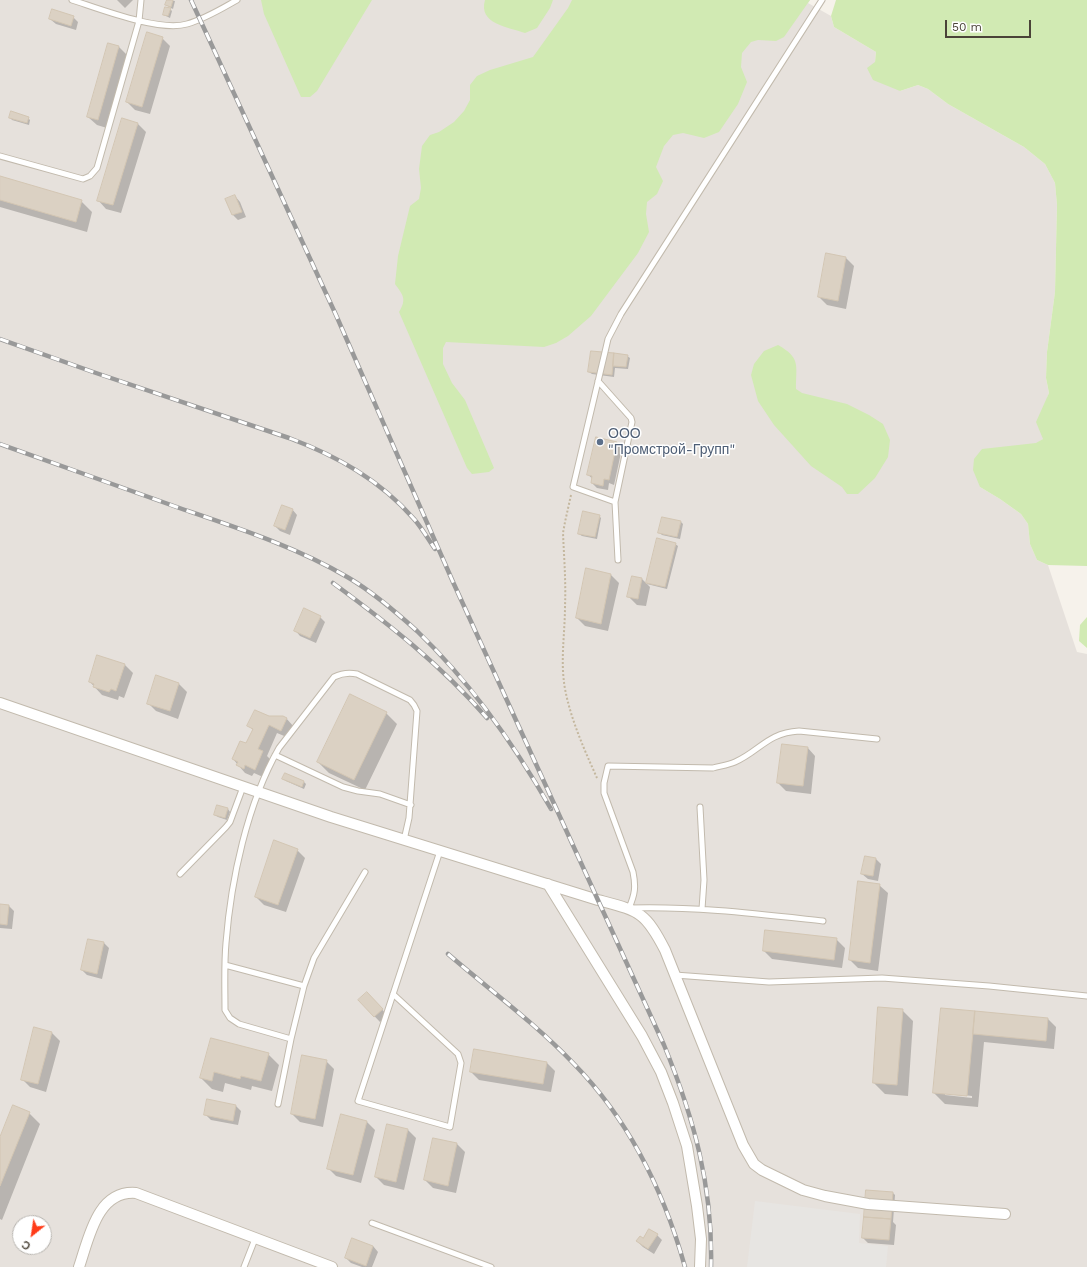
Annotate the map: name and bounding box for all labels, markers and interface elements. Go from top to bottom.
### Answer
scale bar [947,12,1033,38]
text: 50 m [952,20,982,34]
place label: ООО "Промстрой-Групп" [608,426,735,458]
marker: ООО "Промстрой-Групп" [595,437,605,447]
north arrow [12,1215,52,1255]
text: С [20,1237,33,1253]

